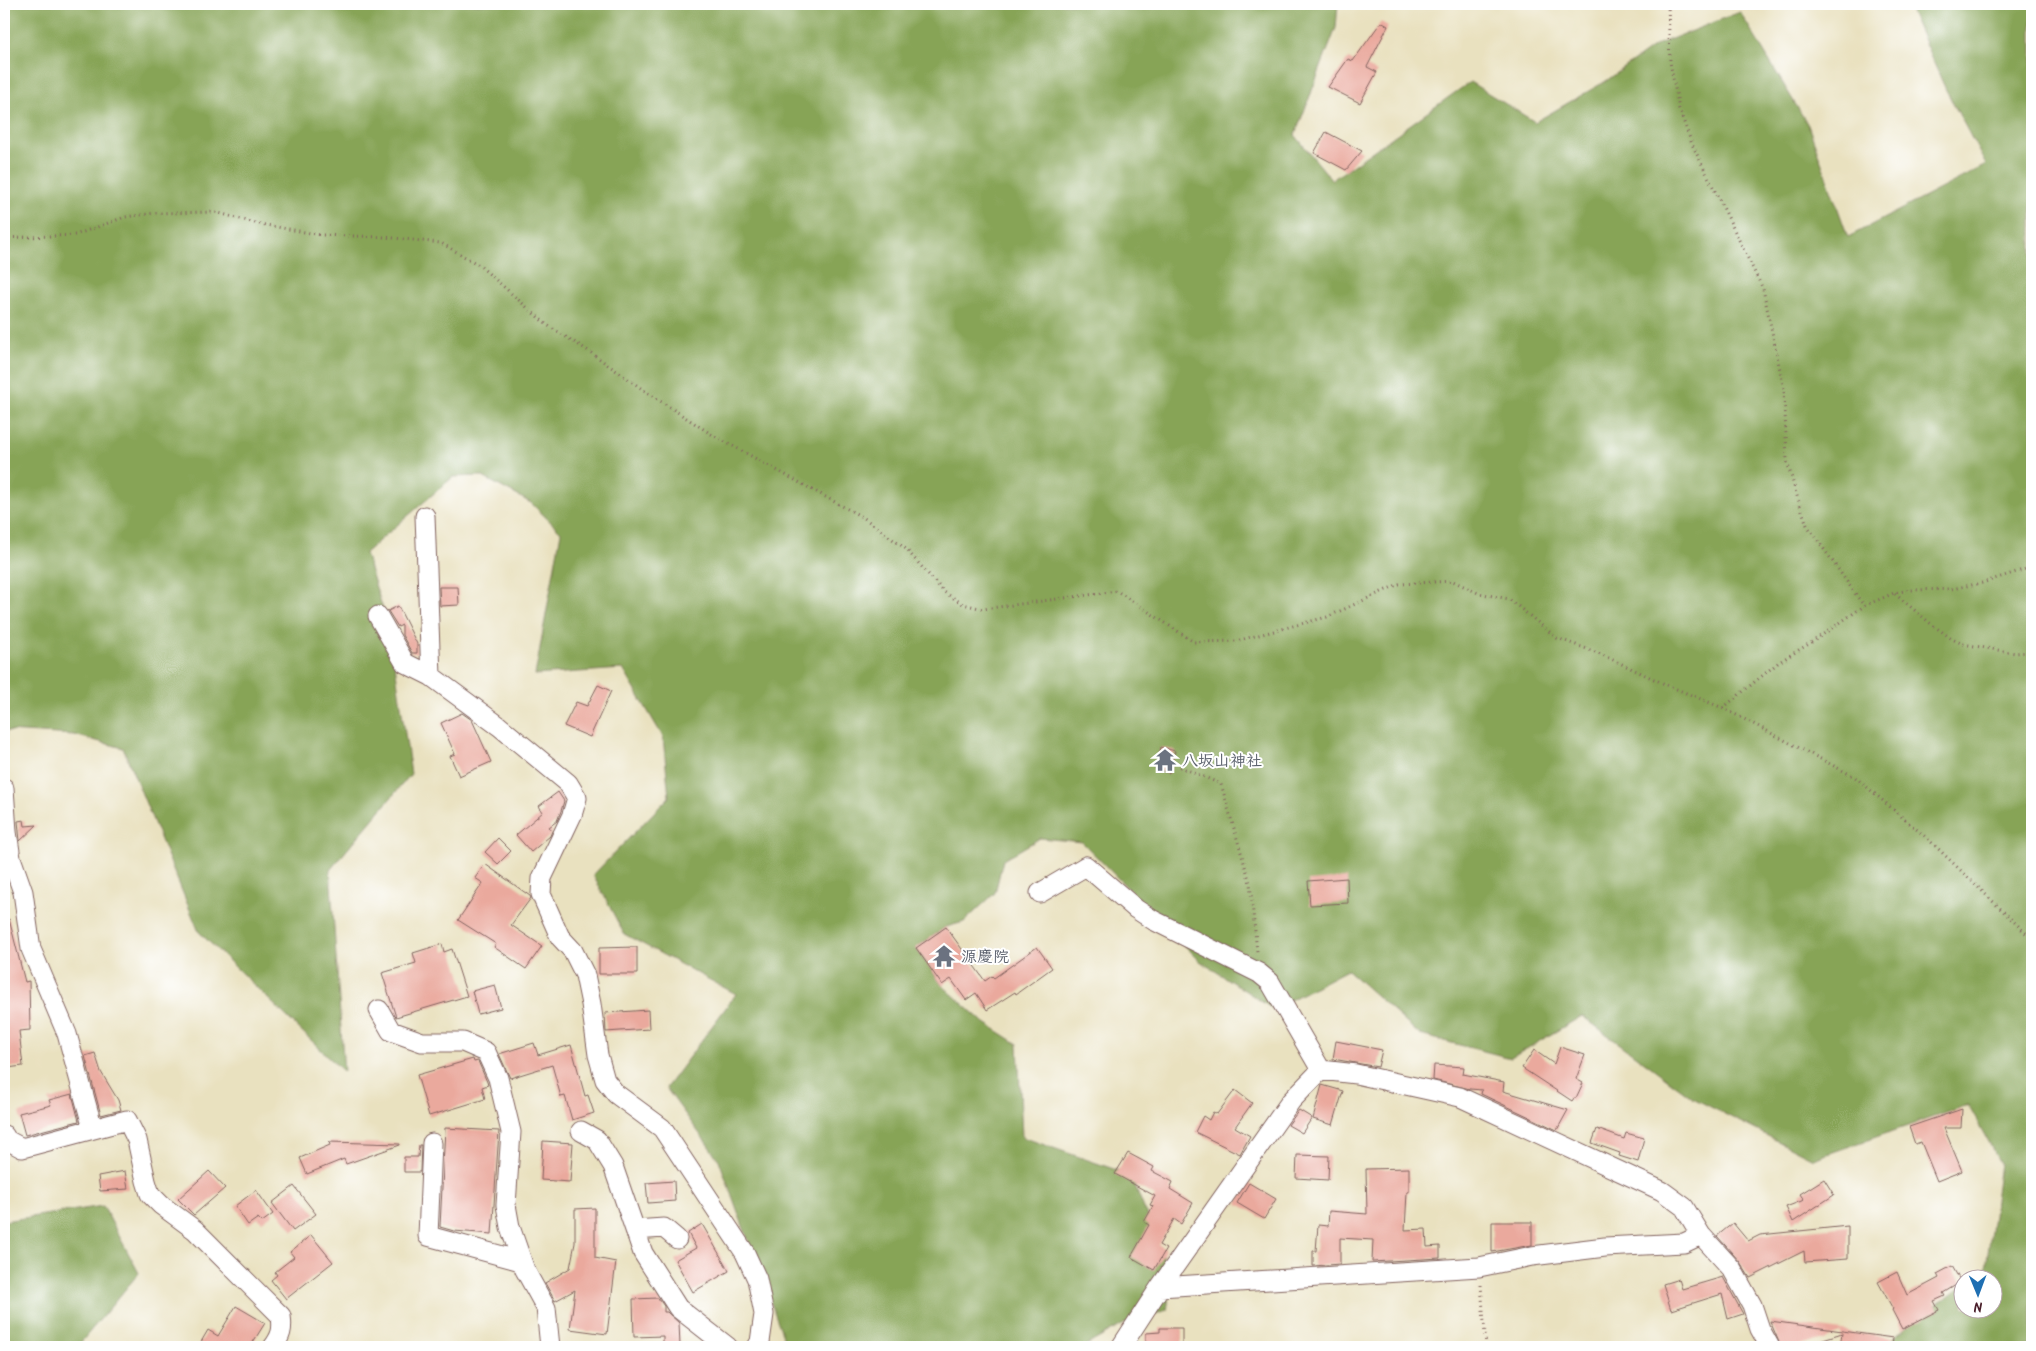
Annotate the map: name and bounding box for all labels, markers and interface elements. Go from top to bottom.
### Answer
temple icon: 八坂山神社 [1152,747,1178,773]
place label: 八坂山神社 [1182,749,1262,774]
temple icon: 源慶院 [931,943,957,969]
place label: 源慶院 [961,945,1009,970]
north arrow [1954,1268,2004,1318]
text: N [1973,1295,1983,1317]

